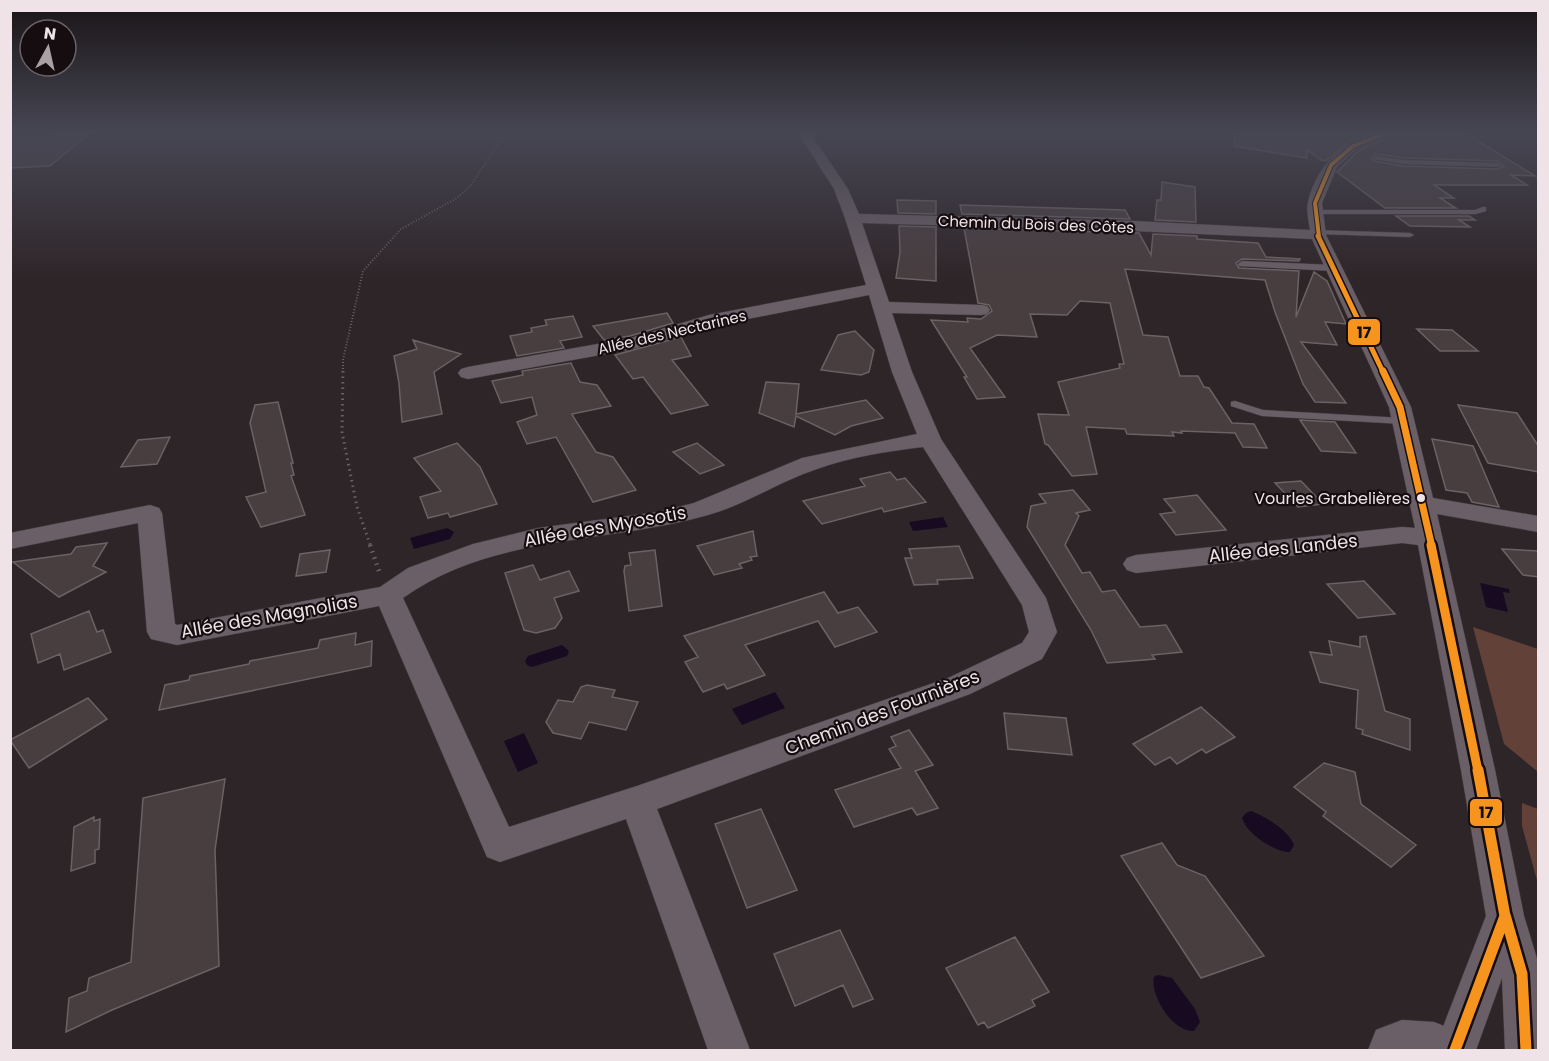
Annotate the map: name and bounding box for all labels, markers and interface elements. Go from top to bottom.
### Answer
north arrow [18,18,78,78]
text: N [42,21,58,46]
street label: Chemin du Bois des Côtes [938,210,1135,238]
street label: Allée des Nectarines [596,305,749,359]
line badge: 17 [1347,318,1381,346]
text: 17 [1357,321,1372,344]
place label: Vourles Grabelières [1254,487,1410,510]
marker: Vourles Grabelières [1415,492,1427,504]
street label: Allée des Myosotis [522,499,688,553]
street label: Allée des Landes [1207,528,1359,568]
street label: Allée des Magnolias [179,588,359,644]
street label: Chemin des Fournières [781,663,983,761]
line badge: 17 [1469,798,1503,827]
text: 17 [1479,801,1494,824]

